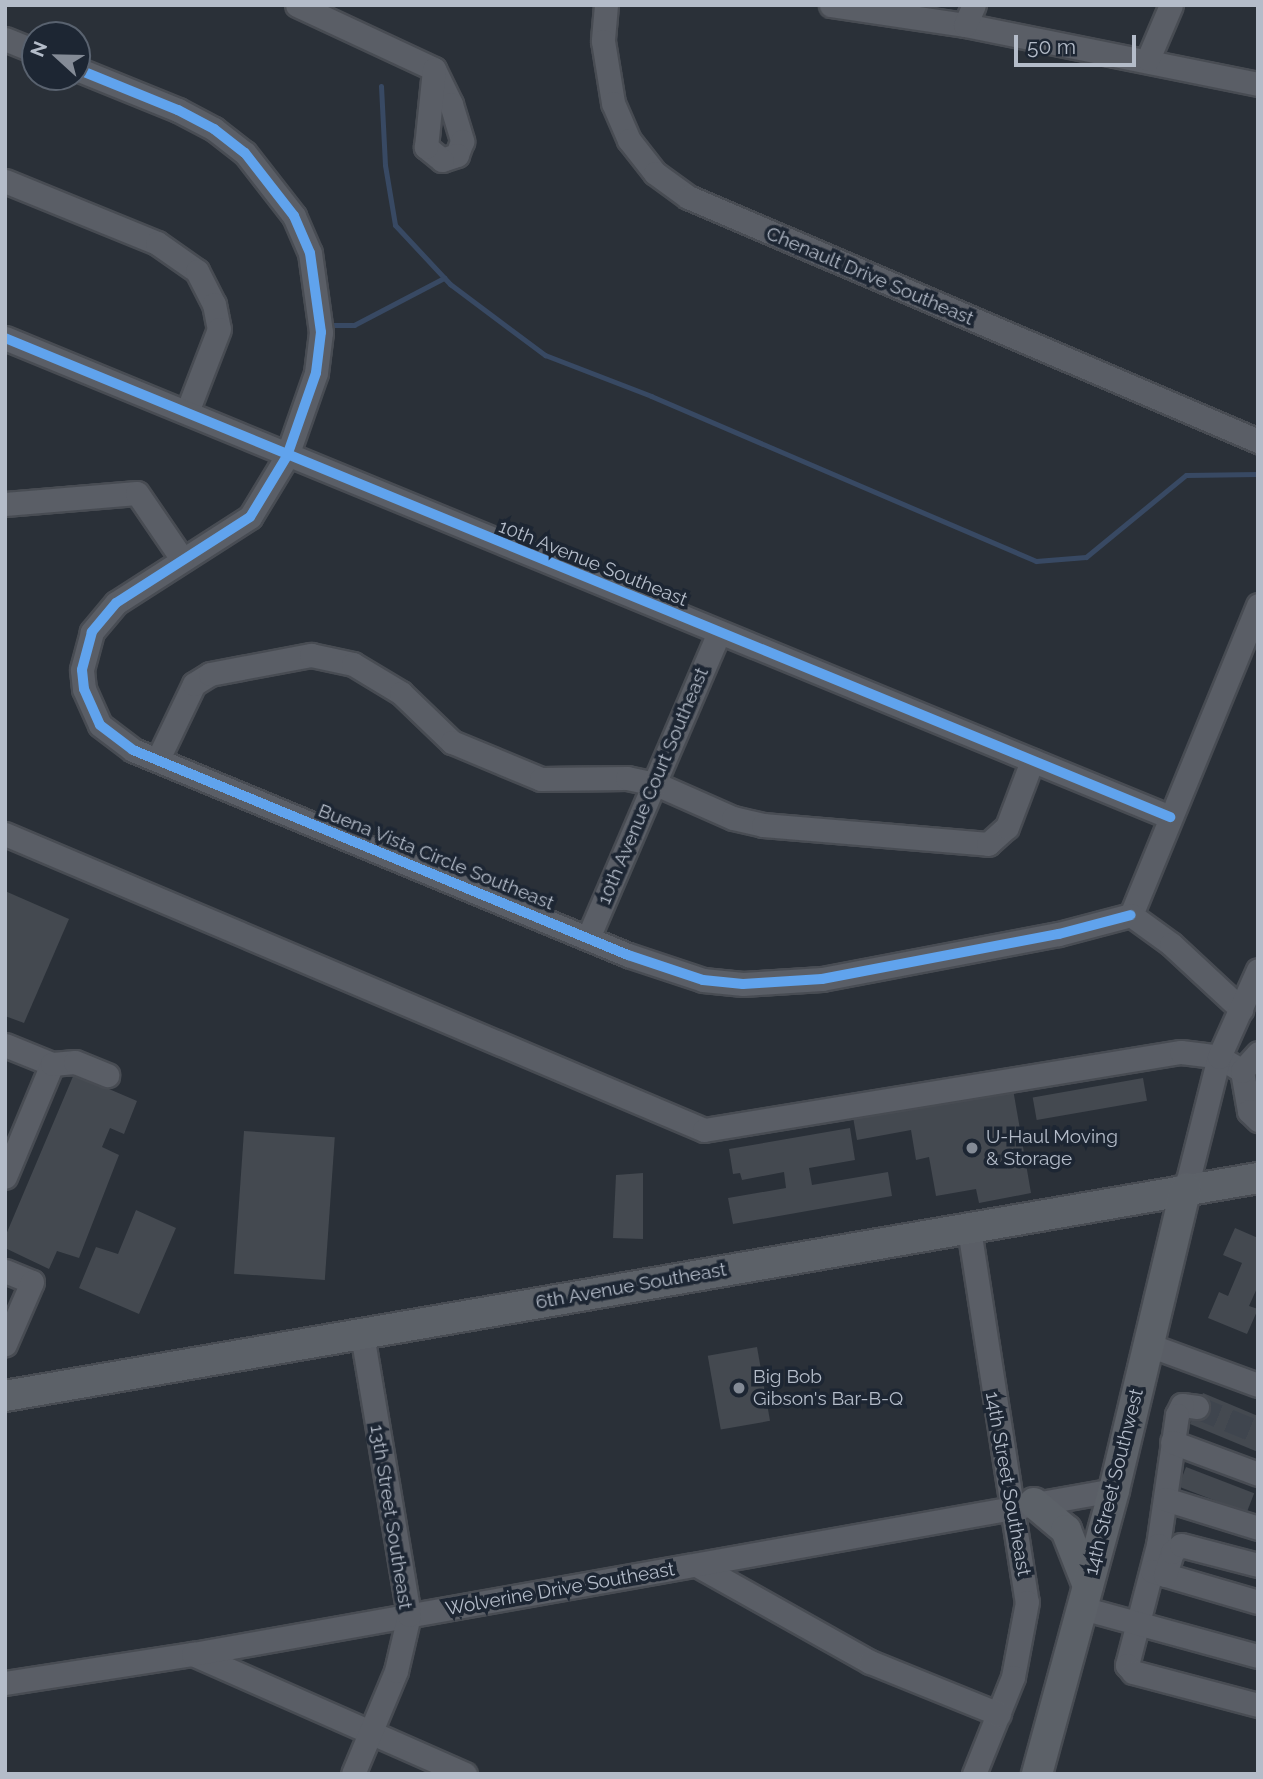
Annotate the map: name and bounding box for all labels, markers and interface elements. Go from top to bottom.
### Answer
north arrow [21,21,91,91]
scale bar [1018,21,1140,65]
text: 50 m [1027,34,1076,59]
text: N [25,38,51,60]
street label: Chenault Drive Southeast [763,222,977,330]
street label: 10th Avenue Southeast [495,515,691,611]
street label: 10th Avenue Court Southeast [593,664,713,908]
street label: Buena Vista Circle Southeast [314,799,558,915]
place label: U-Haul Moving & Storage [986,1126,1118,1170]
marker: U-Haul Moving & Storage [964,1140,980,1156]
street label: 6th Avenue Southeast [534,1258,728,1314]
place label: Big Bob Gibson's Bar-B-Q [753,1366,903,1410]
marker: Big Bob Gibson's Bar-B-Q [731,1380,747,1396]
street label: 14th Street Southwest [1080,1386,1148,1578]
street label: 14th Street Southeast [981,1390,1035,1578]
street label: 13th Street Southeast [365,1423,417,1611]
street label: Wolverine Drive Southeast [444,1558,676,1620]

